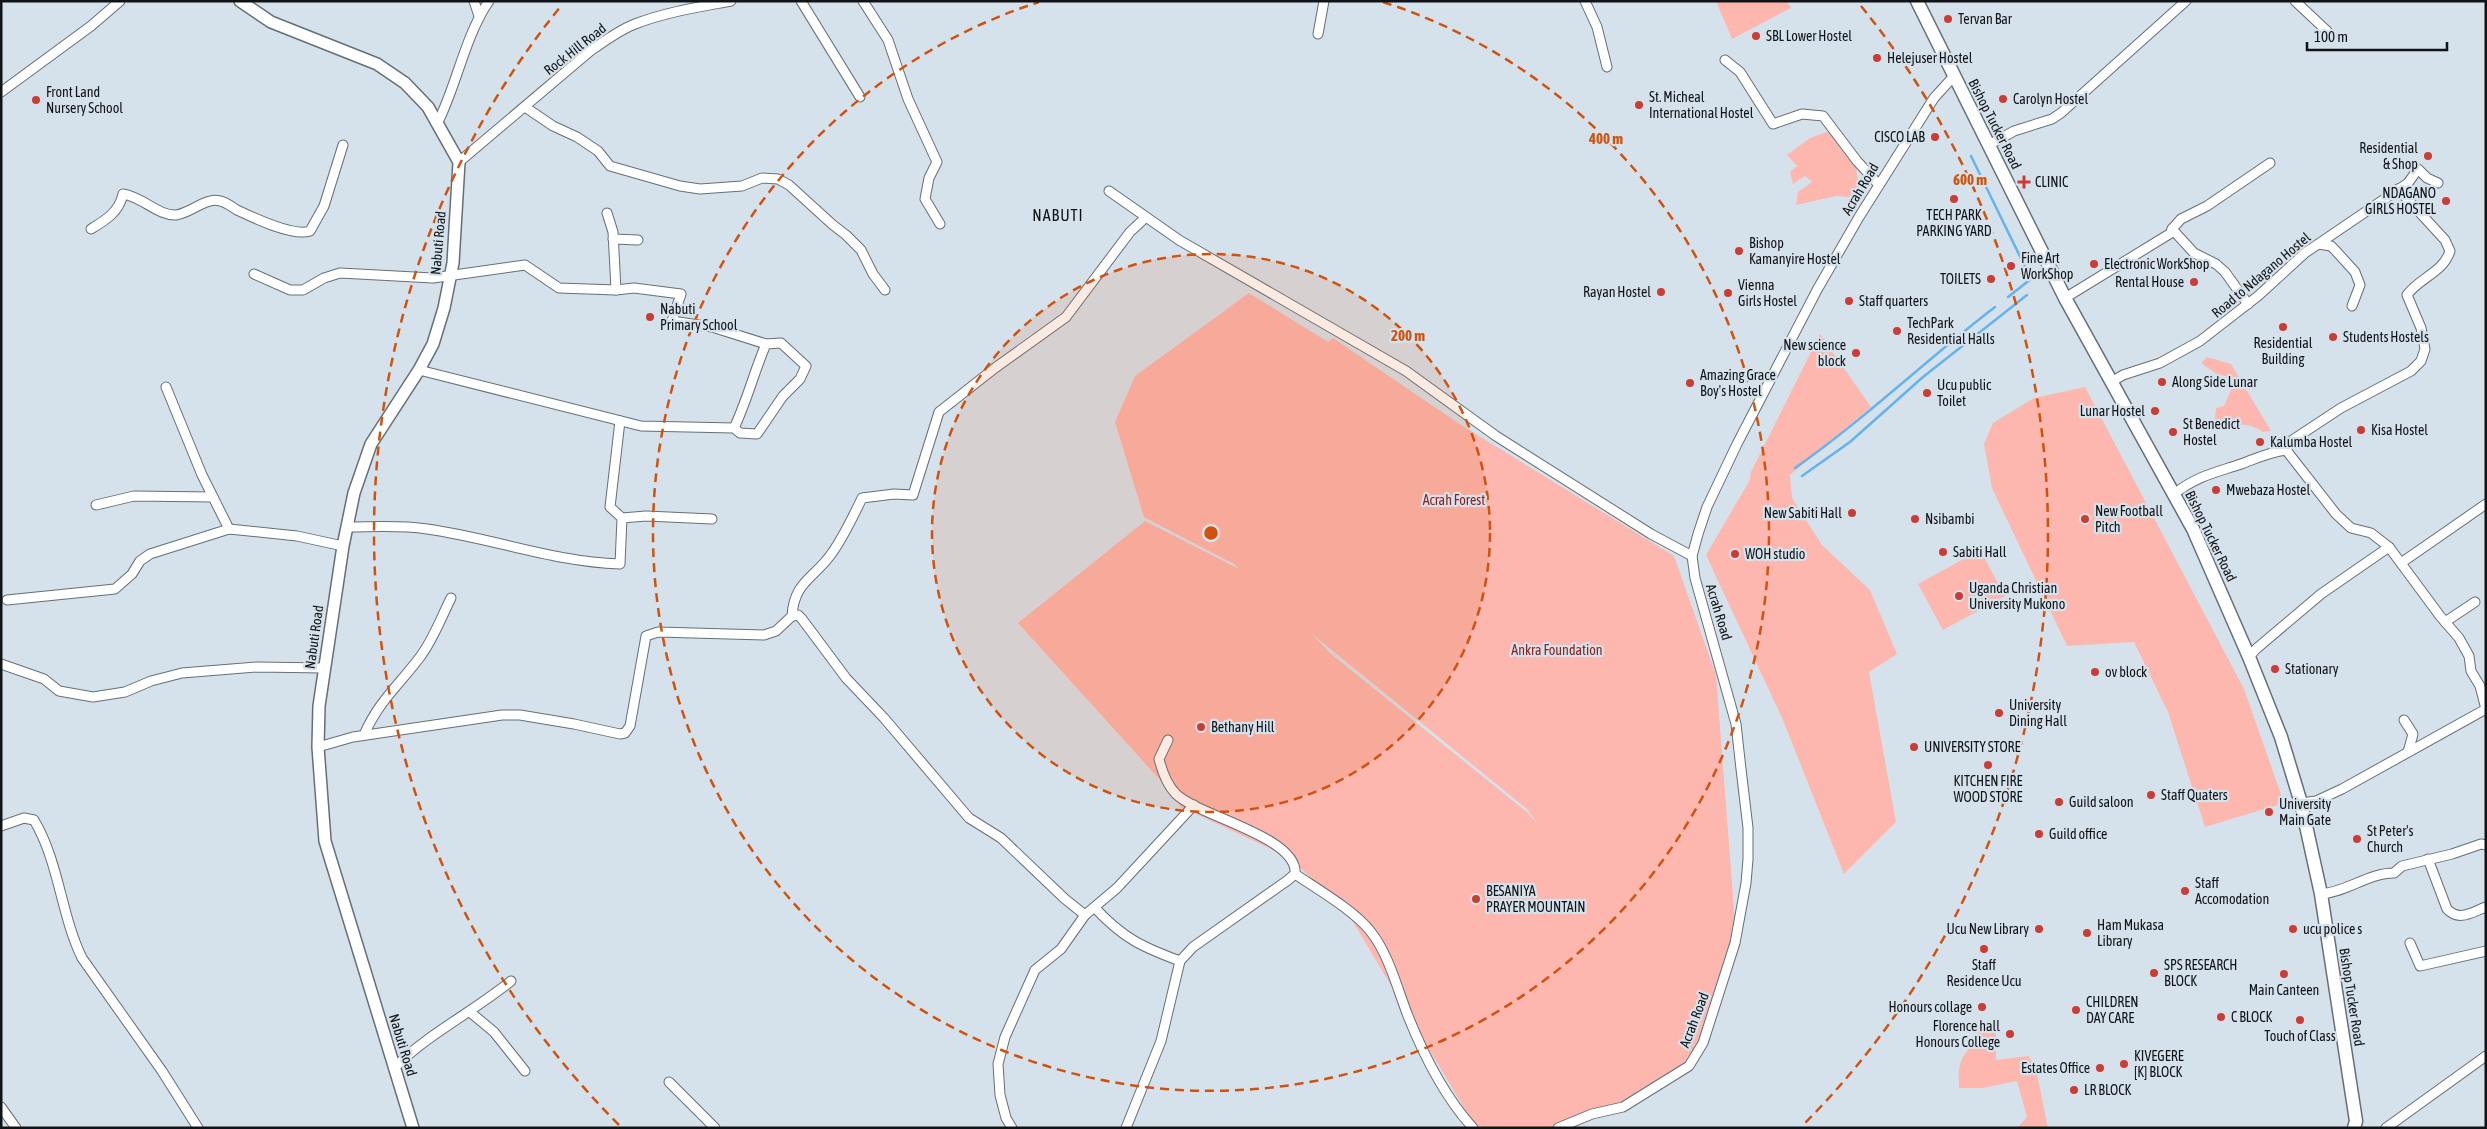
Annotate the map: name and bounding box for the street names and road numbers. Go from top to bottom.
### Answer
street label: Rock Hill Road [541,20,609,78]
street label: Bishop Tucker Road [1965,76,2025,172]
street label: Acrah Road [1838,160,1882,218]
street label: Nabuti Road [427,210,449,276]
street label: Road to Ndagano Hostel [2209,229,2314,321]
street label: Bishop Tucker Road [2182,488,2240,584]
street label: Acrah Road [1703,582,1735,642]
street label: Nabuti Road [302,604,326,670]
street label: Bishop Tucker Road [2336,947,2368,1047]
street label: Acrah Road [1676,990,1712,1050]
street label: Nabuti Road [386,1012,420,1078]

